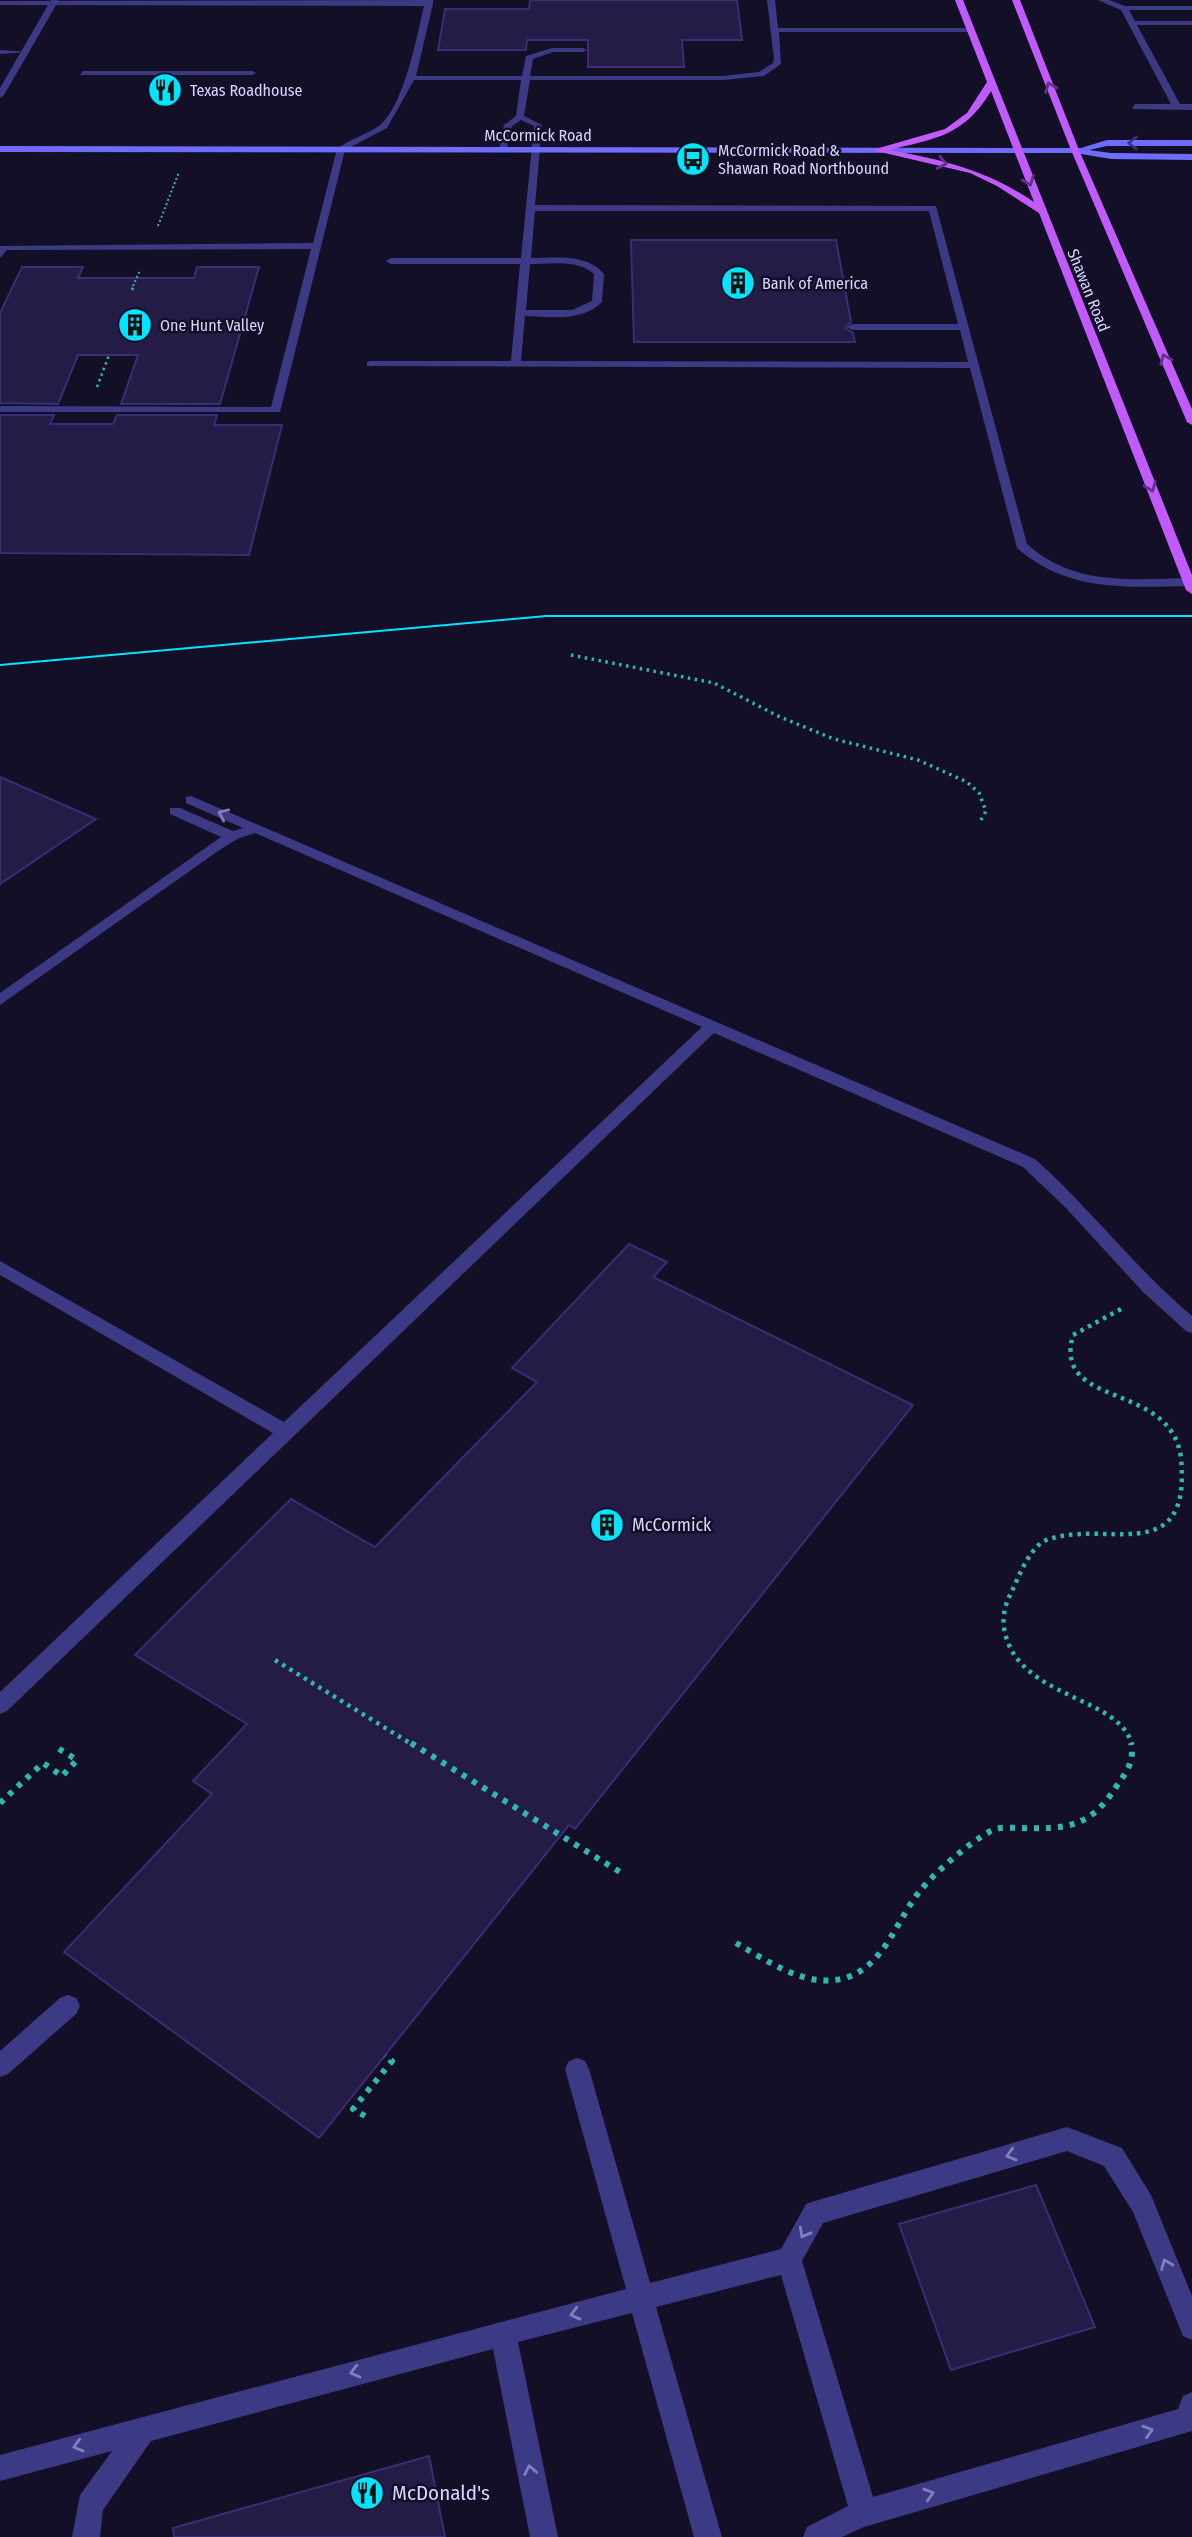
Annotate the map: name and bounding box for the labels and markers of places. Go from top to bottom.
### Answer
restaurant icon: Texas Roadhouse [146,71,184,109]
place label: Texas Roadhouse [190,81,303,100]
bus stop icon: McCormick Road & Shawan Road Northbound [674,140,712,178]
place label: McCormick Road & Shawan Road Northbound [718,141,889,178]
building icon: Bank of America [719,264,757,302]
place label: Bank of America [762,274,868,293]
building icon: One Hunt Valley [116,306,154,344]
place label: One Hunt Valley [160,316,265,335]
building icon: McCormick [588,1506,626,1544]
place label: McCormick [632,1514,712,1536]
restaurant icon: McDonald's [348,2474,386,2512]
place label: McDonald's [392,2480,490,2506]

